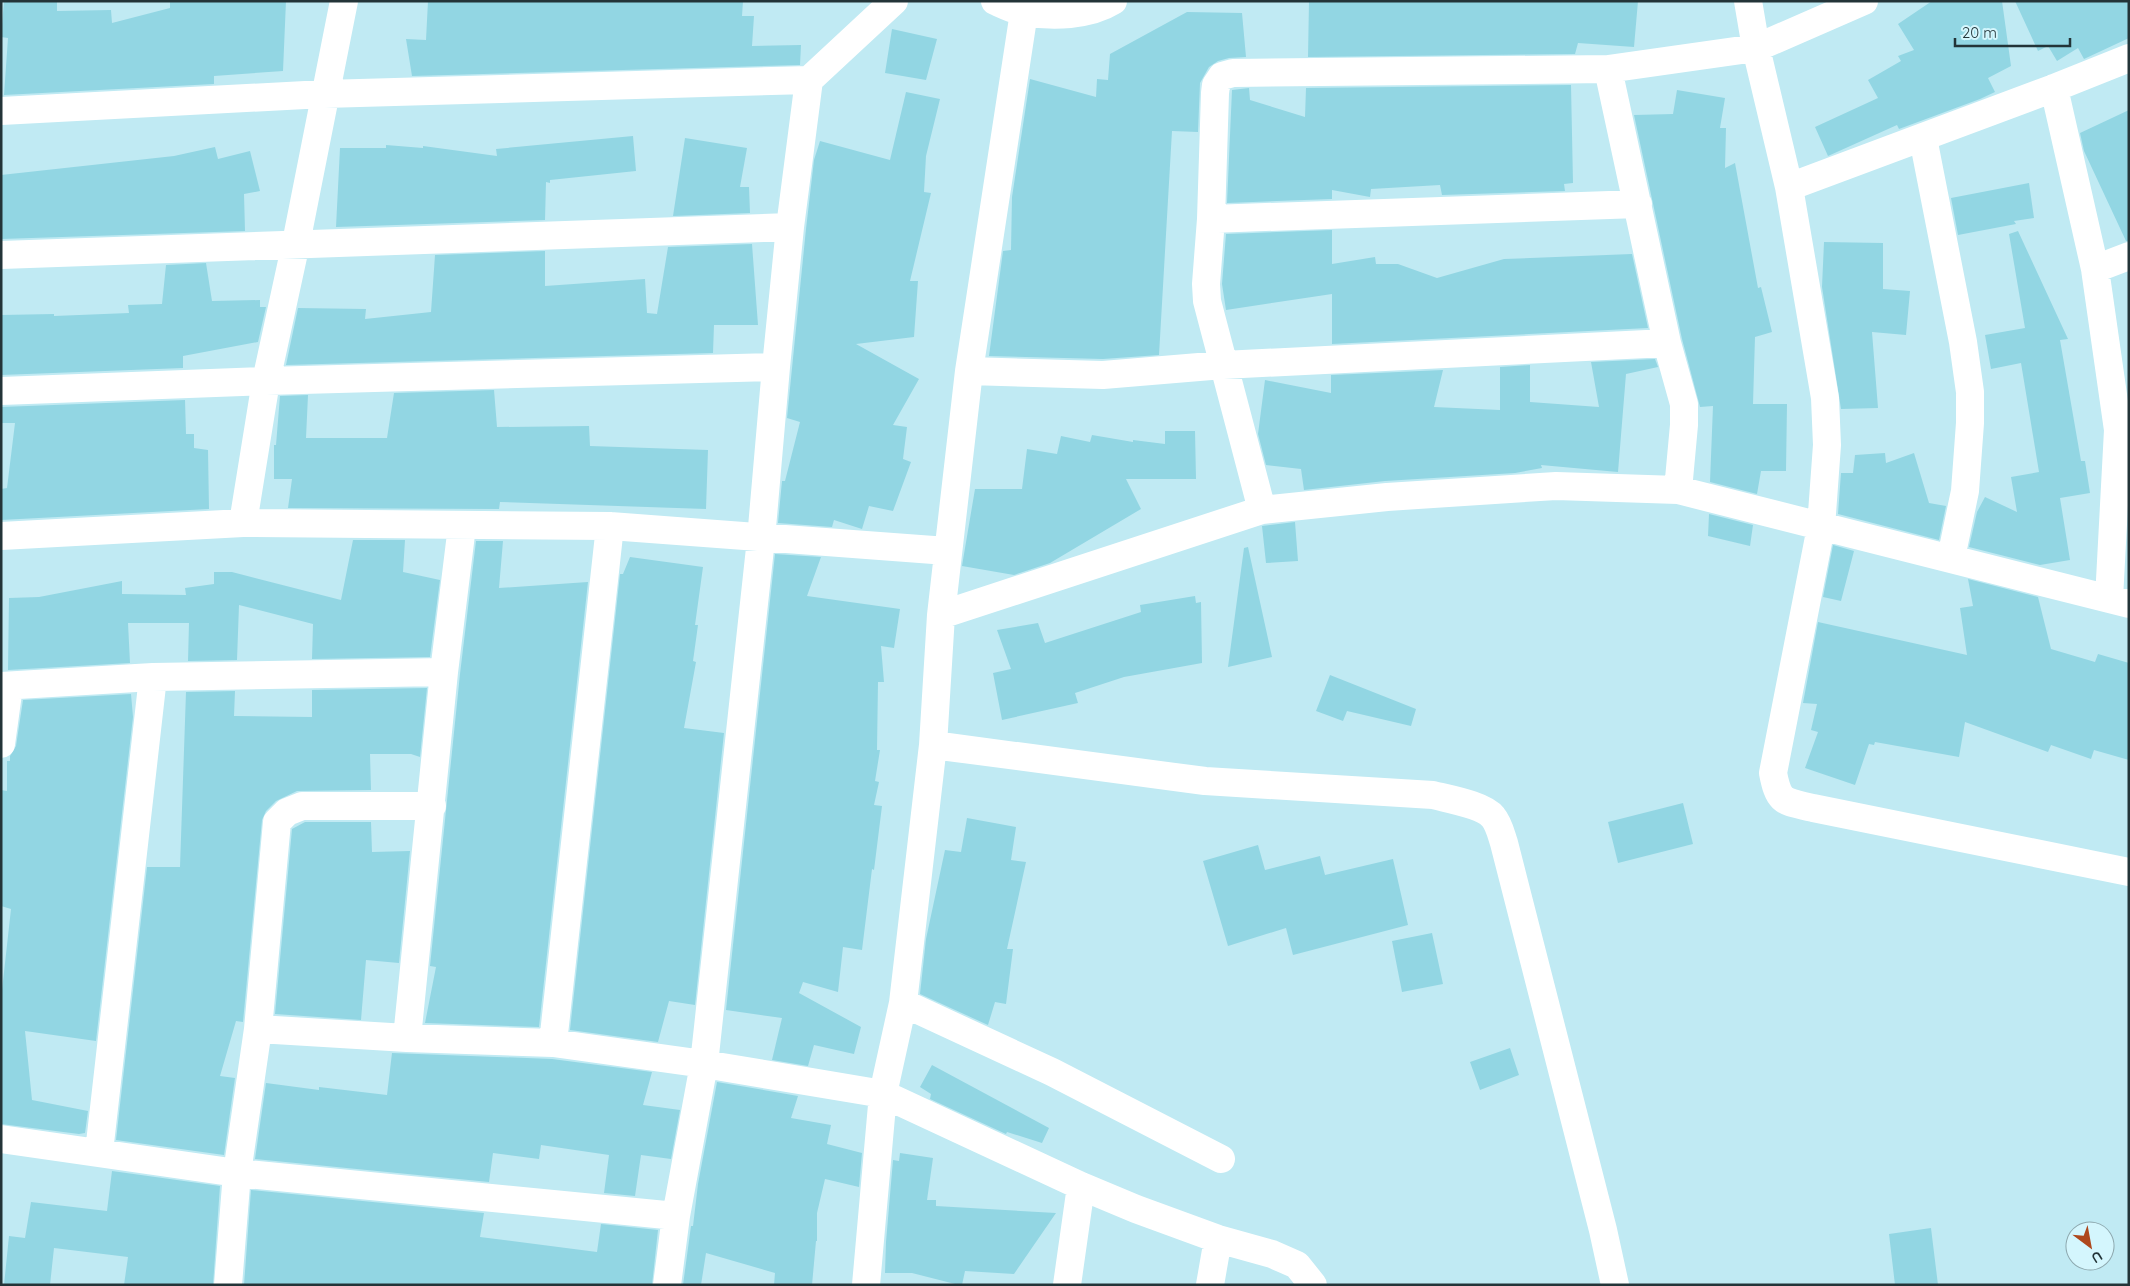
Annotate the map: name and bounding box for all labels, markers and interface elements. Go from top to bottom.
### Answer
scale bar [1955,15,2070,47]
text: 20 m [1962,23,1997,42]
north arrow [2065,1221,2115,1271]
text: U [2088,1247,2106,1267]

